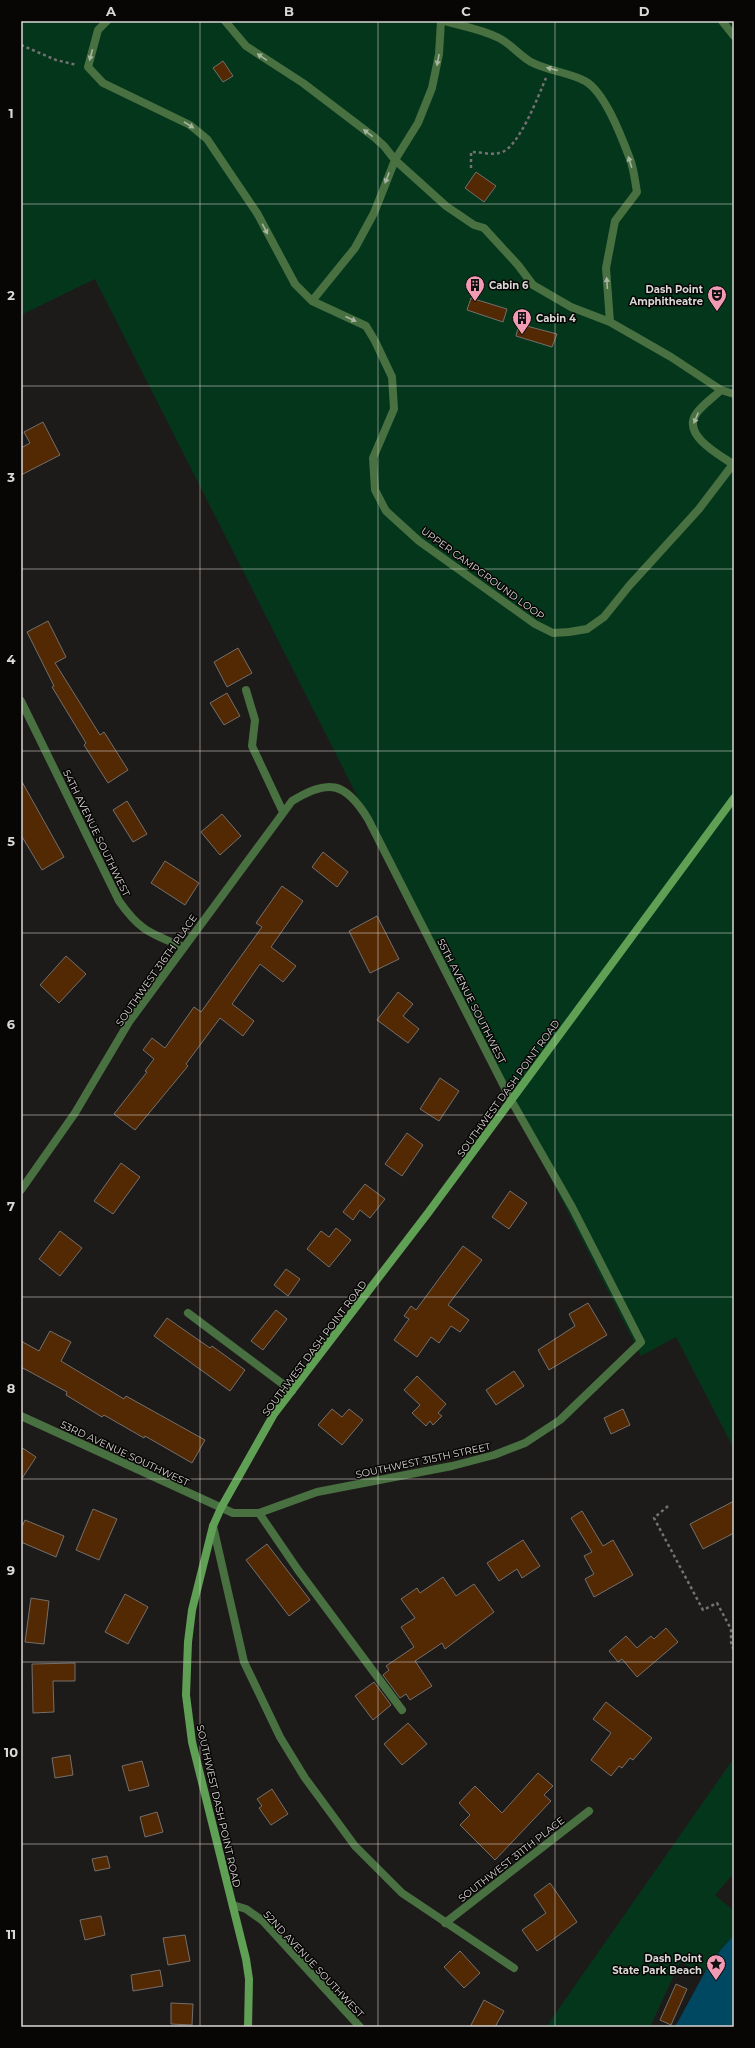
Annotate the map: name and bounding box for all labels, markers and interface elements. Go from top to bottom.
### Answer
text: A [105,3,117,19]
text: B [284,3,294,19]
text: C [461,3,471,19]
text: D [639,3,650,19]
one-way arrow [88,49,94,61]
one-way arrow [256,53,268,60]
one-way arrow [434,54,440,66]
one-way arrow [545,66,557,72]
text: 1 [8,105,14,121]
one-way arrow [184,121,194,129]
one-way arrow [362,128,373,137]
one-way arrow [627,155,633,167]
one-way arrow [384,173,390,185]
one-way arrow [262,223,268,234]
building icon: Cabin 6 [464,274,486,302]
one-way arrow [603,277,610,289]
place label: Cabin 6 [489,279,529,292]
place label: Dash Point Amphitheatre [629,283,704,308]
theatre icon: Dash Point Amphitheatre [706,284,728,312]
text: 2 [7,287,15,303]
building icon: Cabin 4 [511,307,533,335]
place label: Cabin 4 [536,312,576,325]
one-way arrow [345,316,357,322]
one-way arrow [692,412,699,424]
text: 3 [6,469,15,485]
street label: UPPER CAMPGROUND LOOP [418,524,547,623]
text: 4 [7,651,16,667]
street label: 54TH AVENUE SOUTHWEST [60,768,133,899]
text: 5 [7,833,15,849]
street label: SOUTHWEST 316TH PLACE [113,912,200,1029]
street label: 55TH AVENUE SOUTHWEST [434,936,509,1066]
text: 6 [7,1016,16,1032]
street label: SOUTHWEST DASH POINT ROAD [454,1017,563,1159]
text: 7 [7,1198,15,1214]
street label: SOUTHWEST DASH POINT ROAD [259,1278,370,1419]
text: 8 [7,1380,16,1396]
street label: 53RD AVENUE SOUTHWEST [58,1418,191,1489]
street label: SOUTHWEST 315TH STREET [354,1440,492,1481]
text: 9 [7,1562,15,1578]
street label: SOUTHWEST DASH POINT ROAD [193,1724,244,1889]
text: 10 [4,1744,18,1760]
street label: SOUTHWEST 311TH PLACE [456,1814,567,1905]
street label: 52ND AVENUE SOUTHWEST [261,1908,367,2021]
text: 11 [6,1926,16,1942]
place label: Dash Point State Park Beach [612,1952,703,1977]
place icon: Dash Point State Park Beach [705,1953,727,1981]

